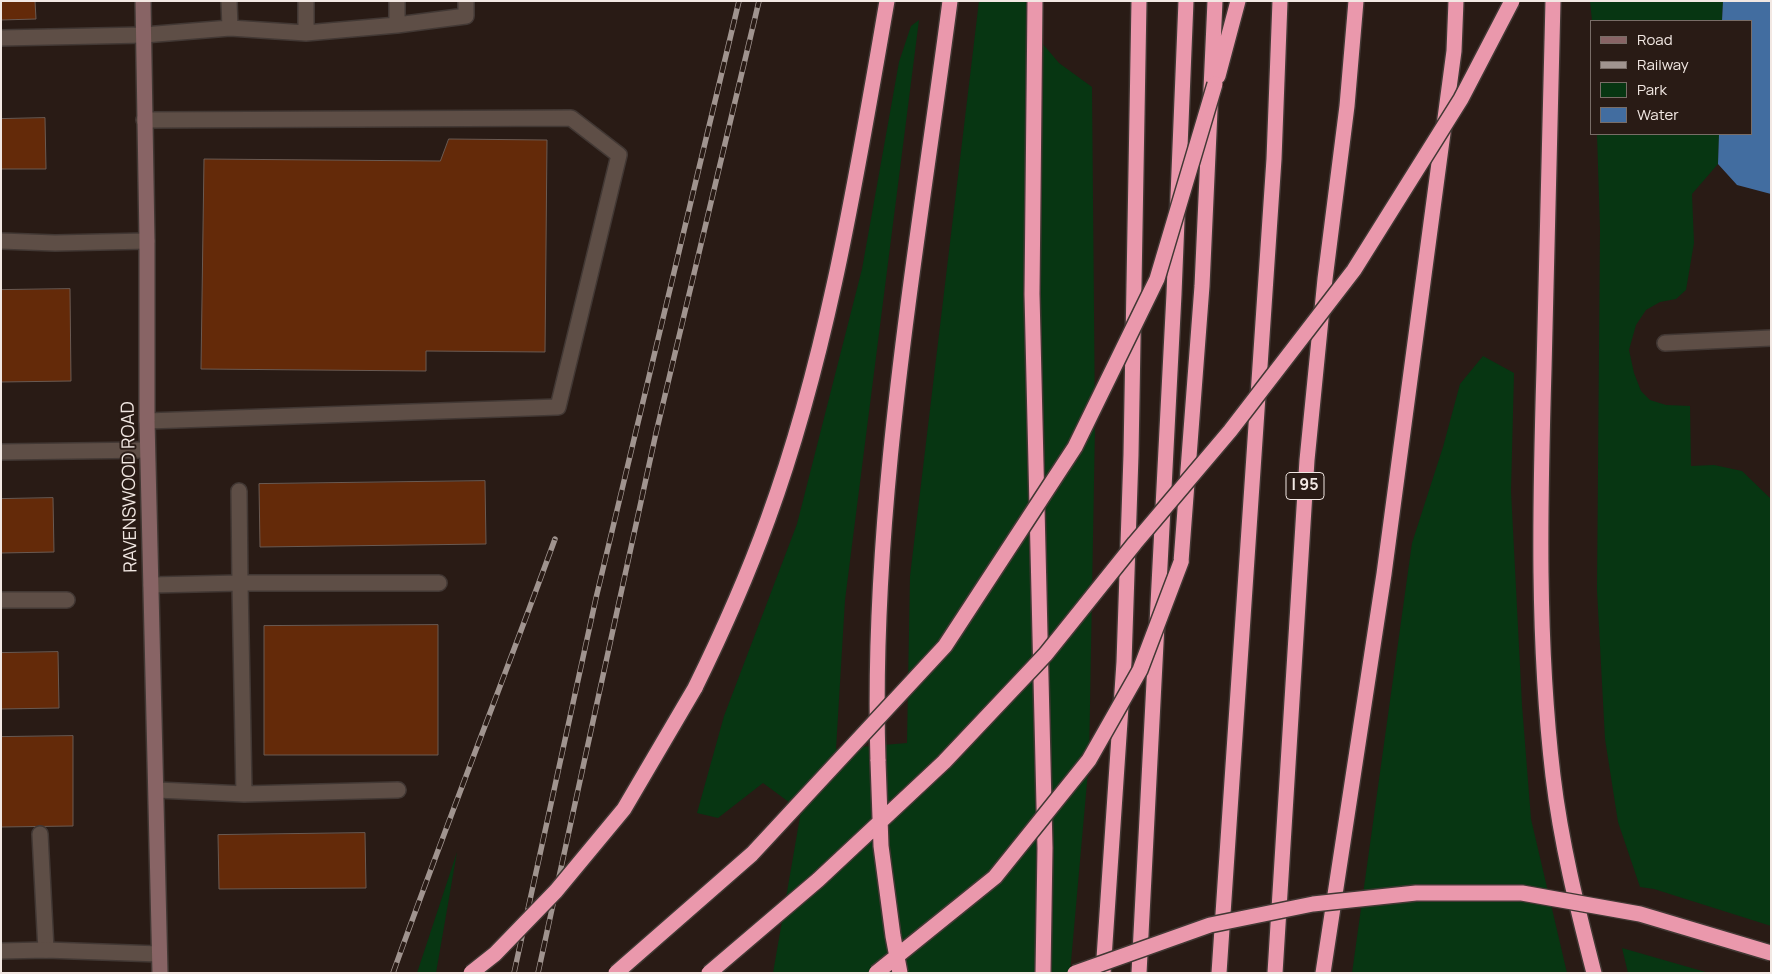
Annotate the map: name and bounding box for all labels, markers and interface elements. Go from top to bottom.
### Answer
legend [1590,20,1752,135]
text: Road [1637,29,1673,50]
text: Railway [1637,54,1689,75]
text: Park [1637,79,1667,100]
text: Water [1637,104,1679,125]
street label: RAVENSWOOD ROAD [118,401,142,573]
road number: I 95 [1286,472,1324,500]

